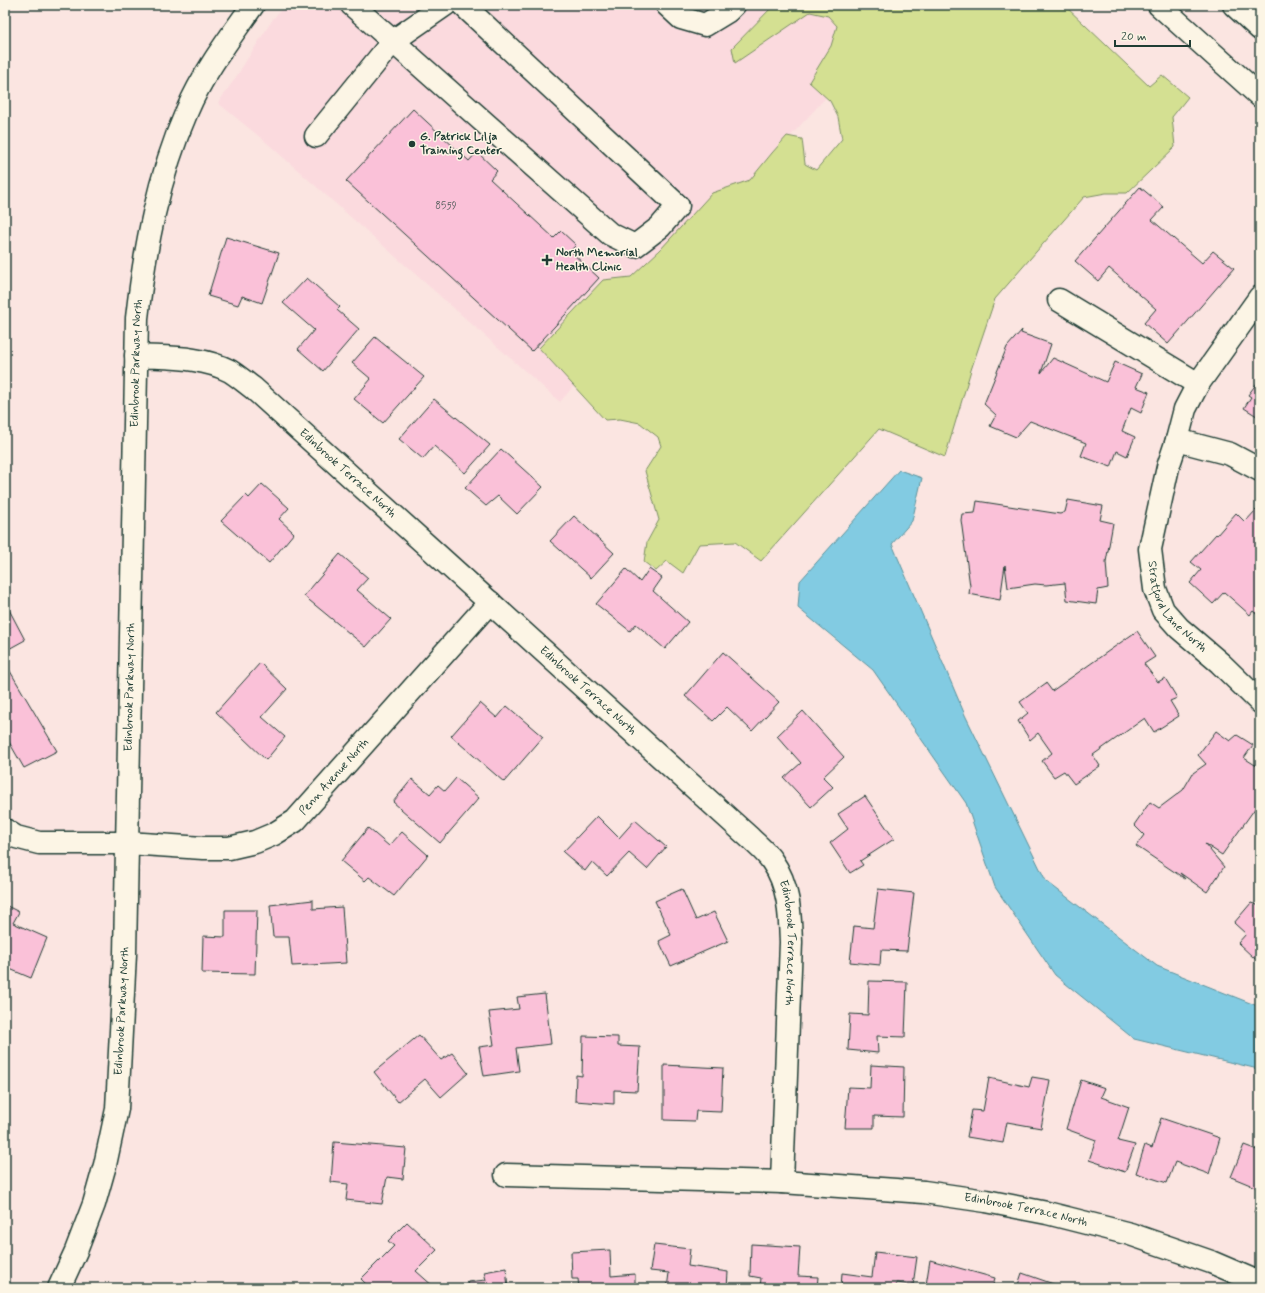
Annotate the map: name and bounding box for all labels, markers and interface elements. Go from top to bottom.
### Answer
scale bar [1115,22,1190,48]
text: 20 m [1121,29,1147,45]
place label: G. Patrick Lilja Training Center [420,129,502,160]
marker: G. Patrick Lilja Training Center [407,139,417,149]
house number: 8559 [435,200,457,213]
place label: North Memorial Health Clinic [556,245,638,275]
marker: North Memorial Health Clinic [541,254,553,266]
street label: Edinbrook Parkway North [127,298,147,428]
street label: Edinbrook Terrace North [295,425,399,522]
street label: Stratford Lane North [1144,560,1210,656]
street label: Edinbrook Parkway North [121,623,139,752]
street label: Edinbrook Terrace North [536,643,640,739]
street label: Penn Avenue North [296,735,373,819]
street label: Edinbrook Terrace North [775,878,799,1006]
street label: Edinbrook Parkway North [111,947,133,1076]
street label: Edinbrook Terrace North [963,1190,1089,1231]

